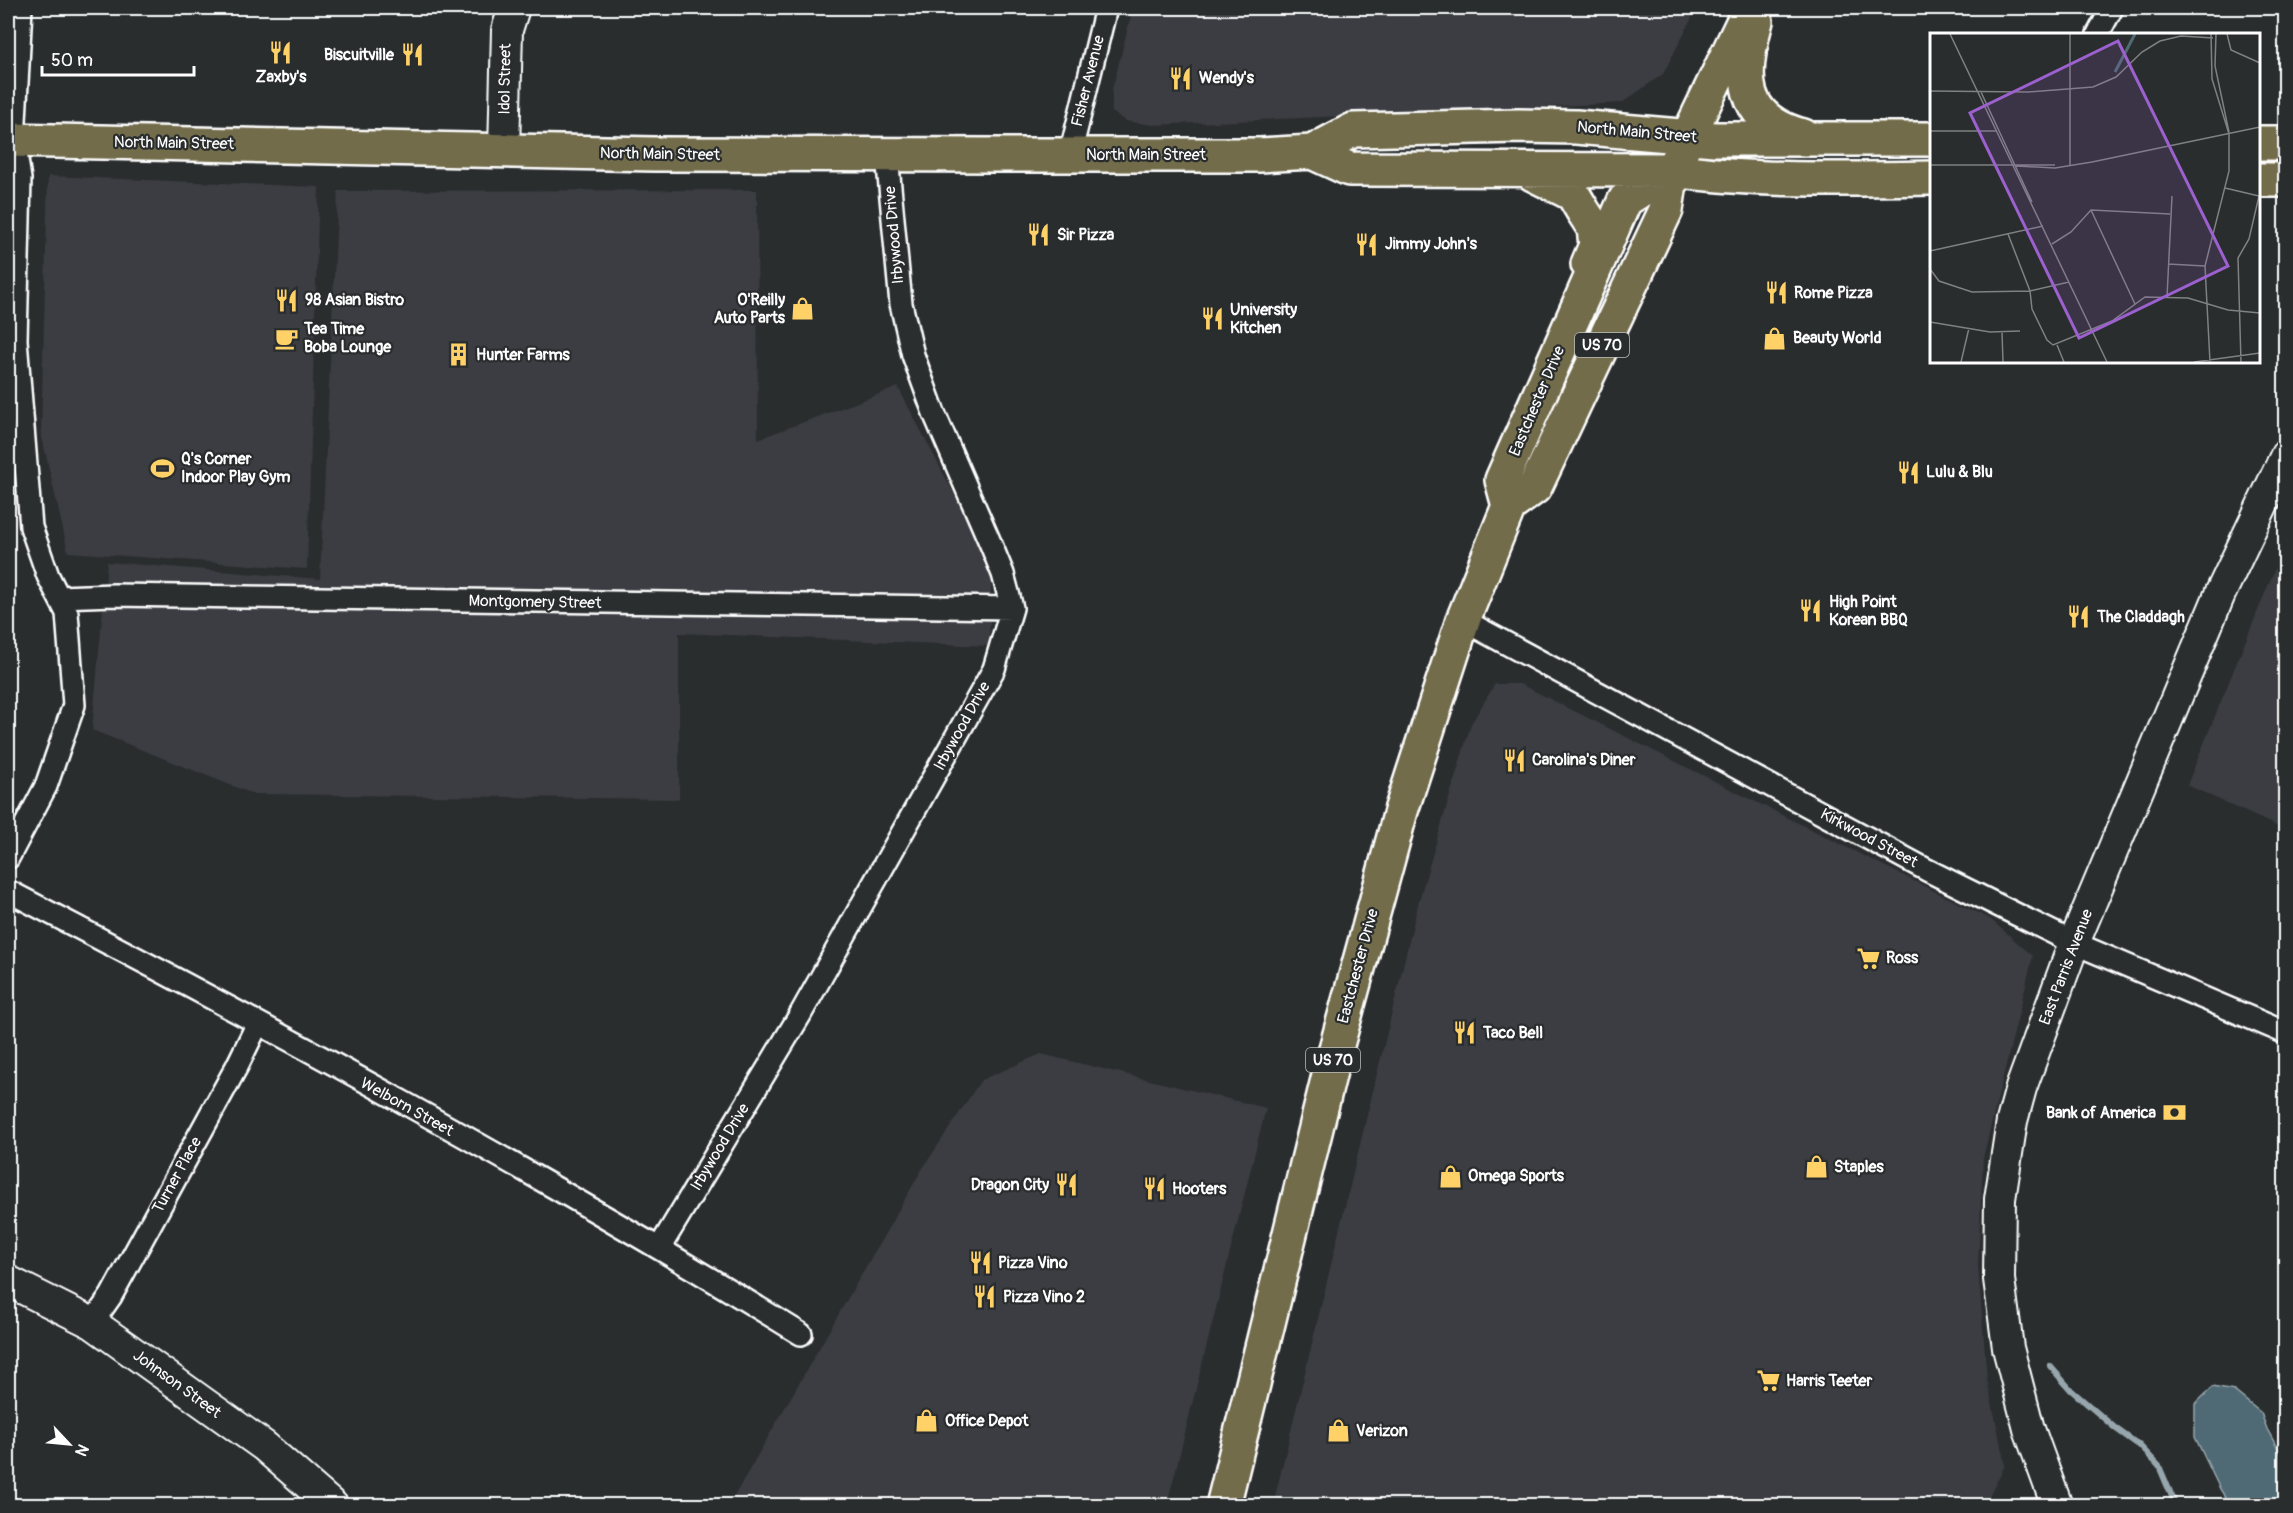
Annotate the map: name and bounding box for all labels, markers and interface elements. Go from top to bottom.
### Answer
street label: Fisher Avenue [1067,33,1109,129]
inset map [1930,33,2260,363]
scale bar [42,39,194,77]
restaurant icon: Zaxby's [268,39,294,65]
restaurant icon: Biscuitville [399,42,425,68]
street label: Idol Street [494,43,516,115]
place label: Biscuitville [324,45,395,65]
text: 50 m [51,49,93,72]
restaurant icon: Wendy's [1168,65,1194,91]
place label: Zaxby's [255,67,307,87]
place label: Wendy's [1199,68,1255,88]
street label: North Main Street [1576,117,1698,147]
street label: North Main Street [114,132,235,154]
street label: North Main Street [600,143,721,165]
street label: North Main Street [1086,145,1207,165]
street label: Irbywood Drive [880,185,908,285]
restaurant icon: Sir Pizza [1026,222,1052,248]
place label: Sir Pizza [1057,225,1115,245]
restaurant icon: Jimmy John's [1354,231,1380,257]
place label: Jimmy John's [1385,234,1478,254]
restaurant icon: Rome Pizza [1763,280,1789,306]
place label: Rome Pizza [1794,283,1873,303]
restaurant icon: 98 Asian Bistro [274,287,300,313]
place label: 98 Asian Bistro [305,290,405,310]
place label: O'Reilly Auto Parts [714,290,786,328]
shop icon: O'Reilly Auto Parts [790,296,816,322]
place label: University Kitchen [1230,300,1297,338]
restaurant icon: University Kitchen [1199,306,1225,332]
place label: Tea Time Boba Lounge [303,319,392,357]
cafe icon: Tea Time Boba Lounge [273,325,299,351]
shop icon: Beauty World [1762,325,1788,351]
place label: Beauty World [1793,328,1882,348]
road number: US 70 [1575,333,1629,357]
building icon: Hunter Farms [445,342,471,368]
street label: Eastchester Drive [1505,343,1569,459]
place label: Hunter Farms [476,345,570,365]
place label: Q's Corner Indoor Play Gym [181,449,291,487]
sports icon: Q's Corner Indoor Play Gym [150,455,176,481]
restaurant icon: Lulu & Blu [1895,459,1921,485]
place label: Lulu & Blu [1926,462,1993,482]
street label: Montgomery Street [468,591,602,613]
place label: High Point Korean BBQ [1829,592,1908,630]
restaurant icon: High Point Korean BBQ [1798,598,1824,624]
restaurant icon: The Claddagh [2066,604,2092,630]
place label: The Claddagh [2096,607,2185,627]
street label: Irbywood Drive [929,678,995,774]
restaurant icon: Carolina's Diner [1501,747,1527,773]
place label: Carolina's Diner [1532,750,1636,770]
street label: Kirkwood Street [1817,804,1922,872]
street label: Eastchester Drive [1333,906,1383,1025]
street label: East Parris Avenue [2035,906,2097,1028]
supermarket icon: Ross [1855,945,1881,971]
place label: Ross [1886,948,1919,968]
restaurant icon: Taco Bell [1452,1020,1478,1046]
place label: Taco Bell [1482,1023,1543,1043]
road number: US 70 [1306,1048,1360,1072]
street label: Welborn Street [357,1073,458,1141]
street label: Irbywood Drive [686,1100,754,1194]
bank icon: Bank of America [2161,1100,2187,1126]
place label: Bank of America [2046,1103,2157,1123]
street label: Turner Place [148,1133,206,1217]
shop icon: Staples [1803,1154,1829,1180]
place label: Staples [1834,1157,1884,1177]
shop icon: Omega Sports [1437,1163,1463,1189]
place label: Omega Sports [1468,1166,1565,1186]
restaurant icon: Dragon City [1054,1172,1080,1198]
place label: Dragon City [971,1175,1049,1195]
restaurant icon: Hooters [1141,1176,1167,1202]
place label: Hooters [1172,1179,1227,1199]
restaurant icon: Pizza Vino [967,1250,993,1276]
place label: Pizza Vino [998,1253,1068,1273]
restaurant icon: Pizza Vino 2 [972,1284,998,1310]
place label: Pizza Vino 2 [1003,1287,1085,1307]
street label: Johnson Street [129,1345,225,1423]
supermarket icon: Harris Teeter [1755,1368,1781,1394]
place label: Harris Teeter [1786,1371,1872,1391]
shop icon: Office Depot [914,1408,940,1434]
place label: Office Depot [945,1411,1029,1431]
north arrow [39,1414,99,1474]
shop icon: Verizon [1325,1418,1351,1444]
place label: Verizon [1356,1421,1408,1441]
text: N [70,1441,93,1460]

